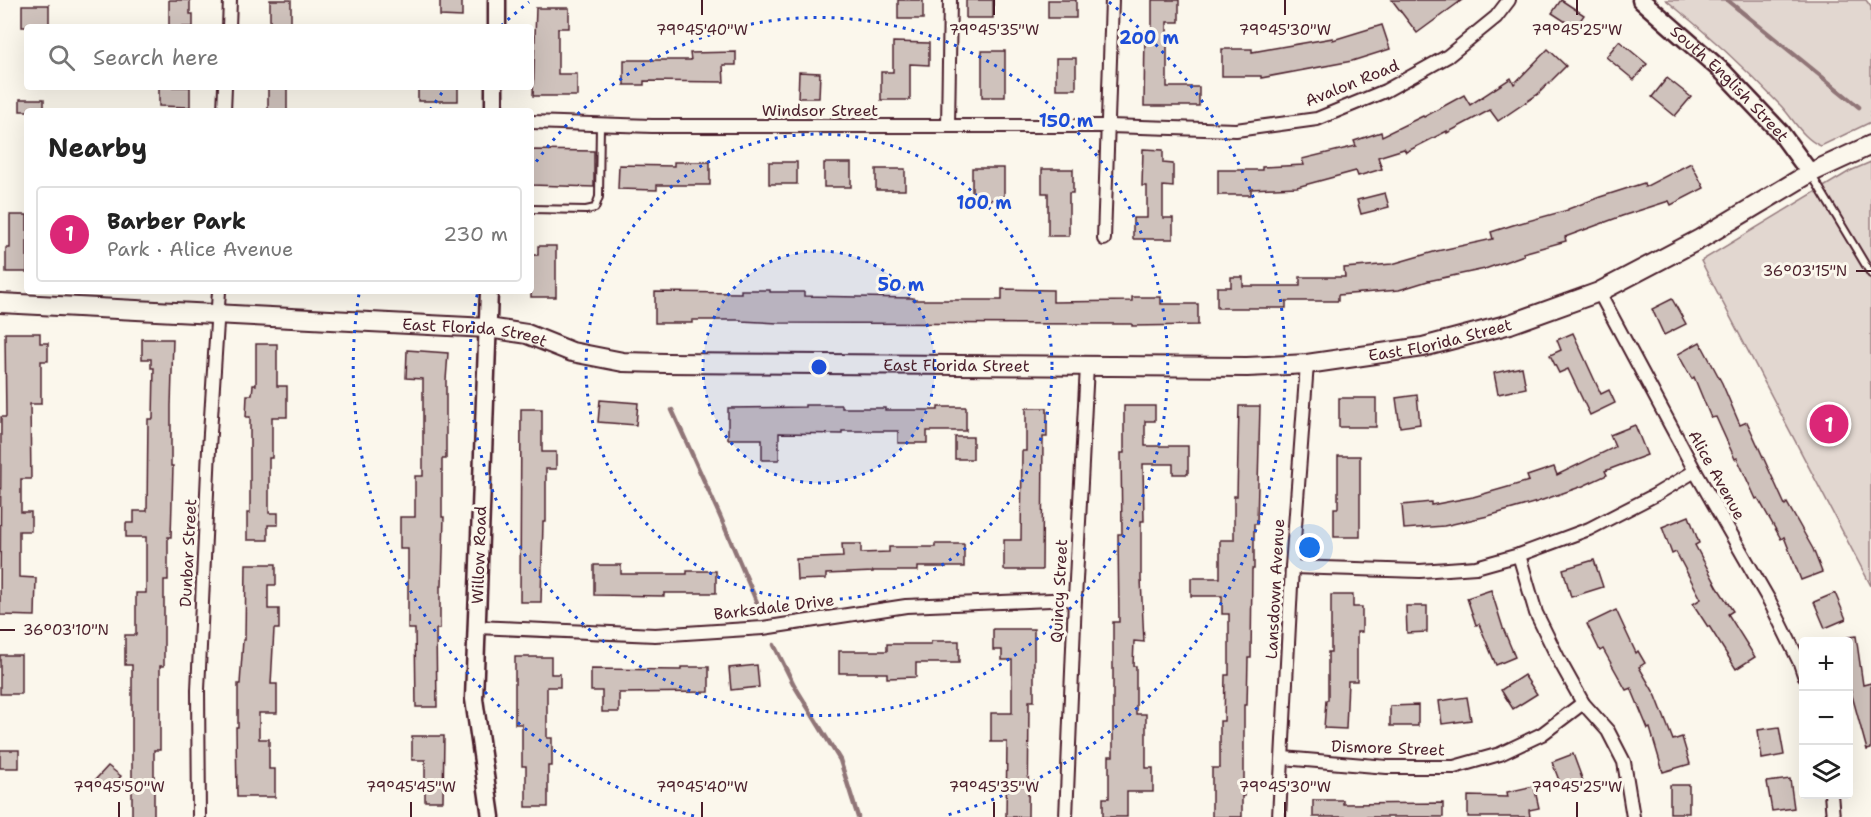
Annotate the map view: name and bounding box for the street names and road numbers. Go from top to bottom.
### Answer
street label: South English Street [1666,20,1794,146]
street label: Avalon Road [1302,55,1402,111]
street label: Windsor Street [762,100,878,121]
street label: East Florida Street [402,313,551,352]
street label: East Florida Street [1367,313,1514,365]
street label: East Florida Street [883,354,1030,376]
street label: Alice Avenue [1684,426,1750,524]
street label: Dunbar Street [175,498,201,608]
street label: Willow Road [467,506,491,604]
street label: Lansdown Avenue [1261,518,1289,660]
street label: Quincy Street [1046,538,1072,644]
street label: Barksdale Drive [713,589,835,625]
street label: Dismore Street [1331,736,1445,760]

